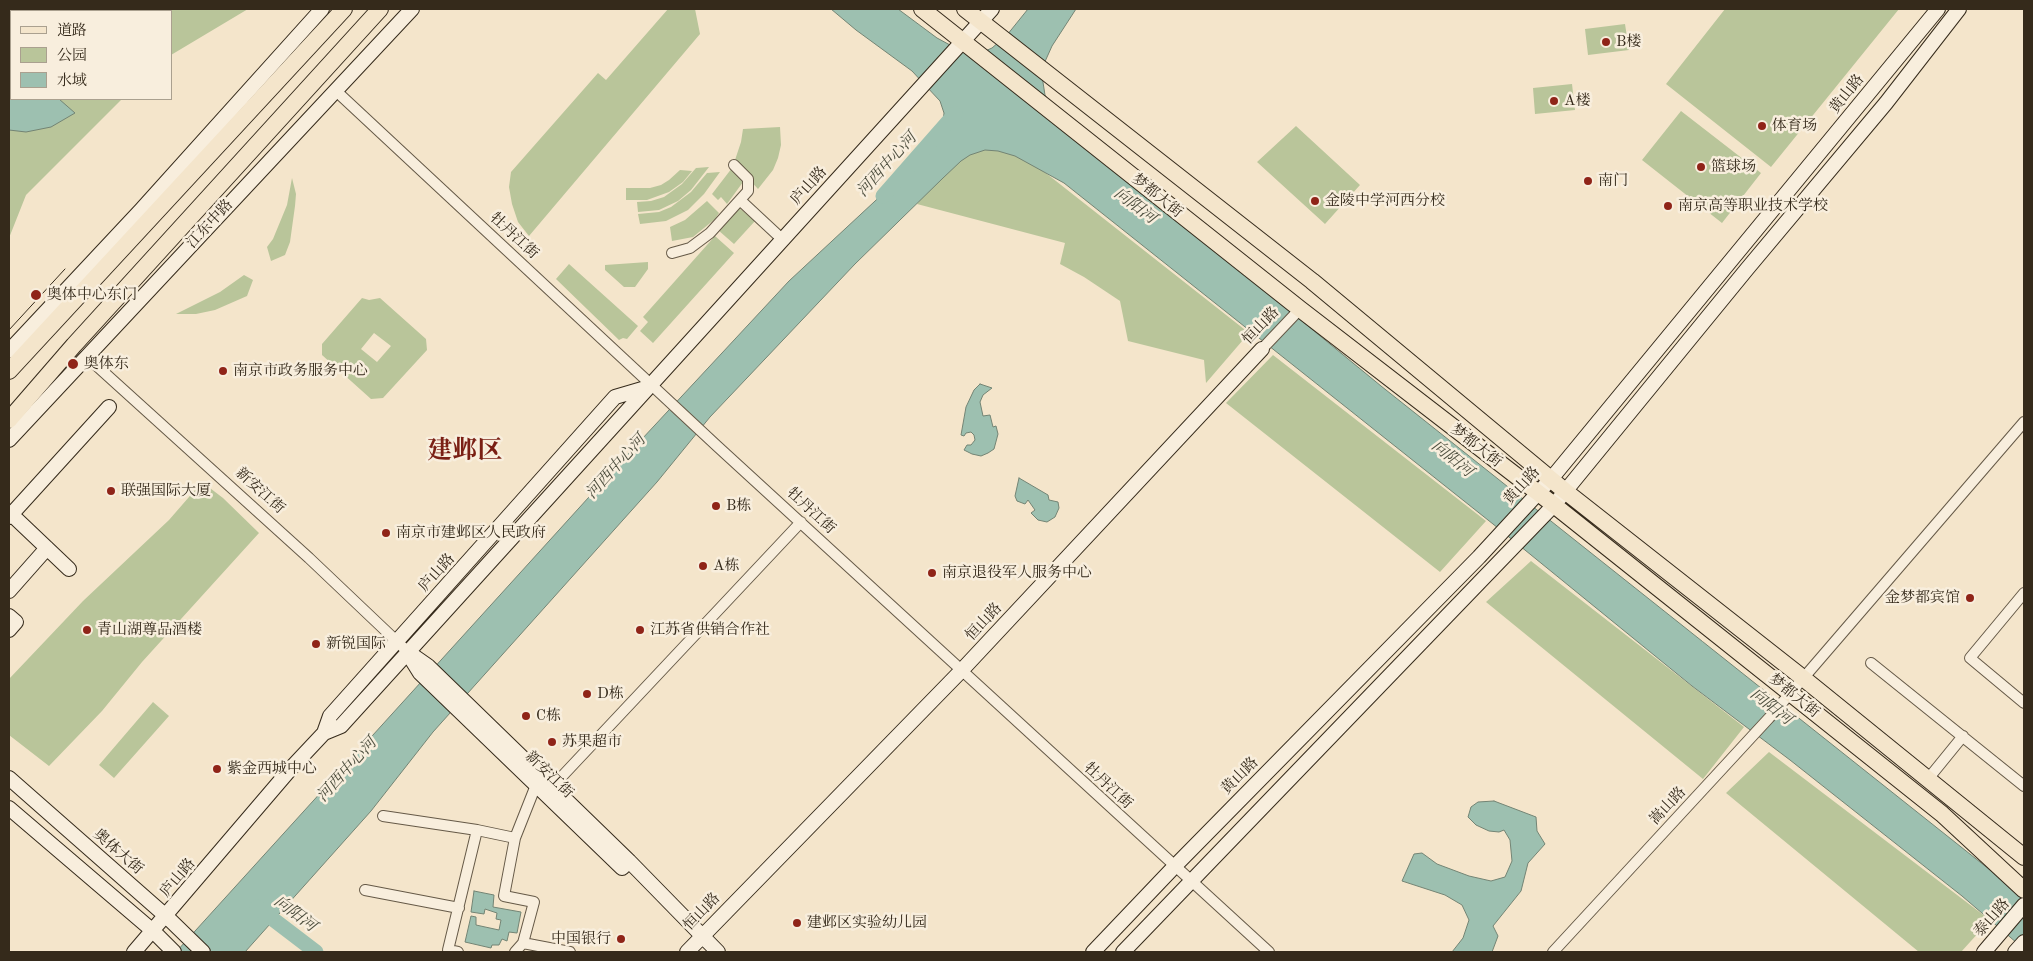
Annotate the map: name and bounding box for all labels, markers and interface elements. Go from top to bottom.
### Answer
legend [10,10,172,100]
text: 道路 [57,24,87,39]
place label: B楼 [1616,33,1641,51]
marker: B楼 [1600,36,1612,48]
text: 公园 [57,49,87,64]
street label: 黄山路 [1826,71,1868,117]
text: 水域 [57,74,87,89]
place label: A楼 [1564,92,1590,110]
marker: A楼 [1548,95,1560,107]
place label: 体育场 [1772,117,1817,135]
marker: 体育场 [1756,120,1768,132]
water label: 河西中心河 [853,129,921,201]
place label: 篮球场 [1711,158,1756,176]
marker: 篮球场 [1695,161,1707,173]
street label: 庐山路 [787,163,831,209]
street label: 梦都大街 [1128,170,1186,222]
place label: 南门 [1598,172,1628,190]
marker: 南门 [1582,175,1594,187]
water label: 向阳河 [1110,184,1160,228]
place label: 金陵中学河西分校 [1325,192,1445,210]
marker: 金陵中学河西分校 [1309,195,1321,207]
street label: 江东中路 [183,196,237,252]
place label: 南京高等职业技术学校 [1678,197,1828,215]
marker: 南京高等职业技术学校 [1662,200,1674,212]
street label: 牡丹江街 [486,209,542,263]
place label: 奥体中心东门 [47,286,137,304]
marker: 奥体中心东门 [29,288,43,302]
street label: 恒山路 [1239,304,1283,348]
place label: 奥体东 [84,355,129,373]
marker: 奥体东 [66,357,80,371]
place label: 南京市政务服务中心 [233,362,368,380]
marker: 南京市政务服务中心 [217,365,229,377]
street label: 梦都大街 [1447,420,1505,472]
water label: 河西中心河 [582,431,650,503]
district label: 建邺区 [428,436,502,466]
water label: 向阳河 [1427,436,1477,482]
street label: 黄山路 [1500,463,1544,509]
street label: 新安江街 [232,464,288,518]
place label: 联强国际大厦 [121,482,211,500]
street label: 牡丹江街 [783,484,839,538]
marker: 联强国际大厦 [105,485,117,497]
place label: B栋 [726,497,751,515]
marker: B栋 [710,500,722,512]
place label: 南京市建邺区人民政府 [396,524,546,542]
marker: 南京市建邺区人民政府 [380,527,392,539]
street label: 庐山路 [415,550,459,596]
place label: A栋 [713,557,739,575]
marker: A栋 [697,560,709,572]
place label: 南京退役军人服务中心 [942,564,1092,582]
marker: 南京退役军人服务中心 [926,567,938,579]
place label: 金梦都宾馆 [1885,589,1960,607]
marker: 金梦都宾馆 [1964,592,1976,604]
street label: 恒山路 [962,599,1006,645]
place label: 青山湖尊品酒楼 [97,621,202,639]
place label: 江苏省供销合作社 [650,621,770,639]
marker: 青山湖尊品酒楼 [81,624,93,636]
marker: 江苏省供销合作社 [634,624,646,636]
place label: 新锐国际 [326,635,386,653]
marker: 新锐国际 [310,638,322,650]
street label: 梦都大街 [1765,670,1823,722]
place label: D栋 [597,685,624,703]
water label: 向阳河 [1746,685,1796,729]
marker: D栋 [581,688,593,700]
place label: C栋 [536,707,561,725]
marker: C栋 [520,710,532,722]
place label: 苏果超市 [562,733,622,751]
water label: 河西中心河 [313,734,381,806]
marker: 苏果超市 [546,736,558,748]
street label: 新安江街 [521,748,577,802]
street label: 黄山路 [1218,754,1262,798]
street label: 牡丹江街 [1080,759,1136,813]
place label: 紫金西城中心 [227,760,317,778]
marker: 紫金西城中心 [211,763,223,775]
street label: 嵩山路 [1646,783,1690,829]
street label: 奥体大街 [89,826,147,878]
street label: 庐山路 [157,855,199,901]
street label: 恒山路 [680,890,724,934]
water label: 向阳河 [270,892,320,936]
street label: 泰山路 [1970,895,2014,941]
place label: 建邺区实验幼儿园 [807,914,927,932]
marker: 建邺区实验幼儿园 [791,917,803,929]
place label: 中国银行 [551,930,611,948]
marker: 中国银行 [615,933,627,945]

